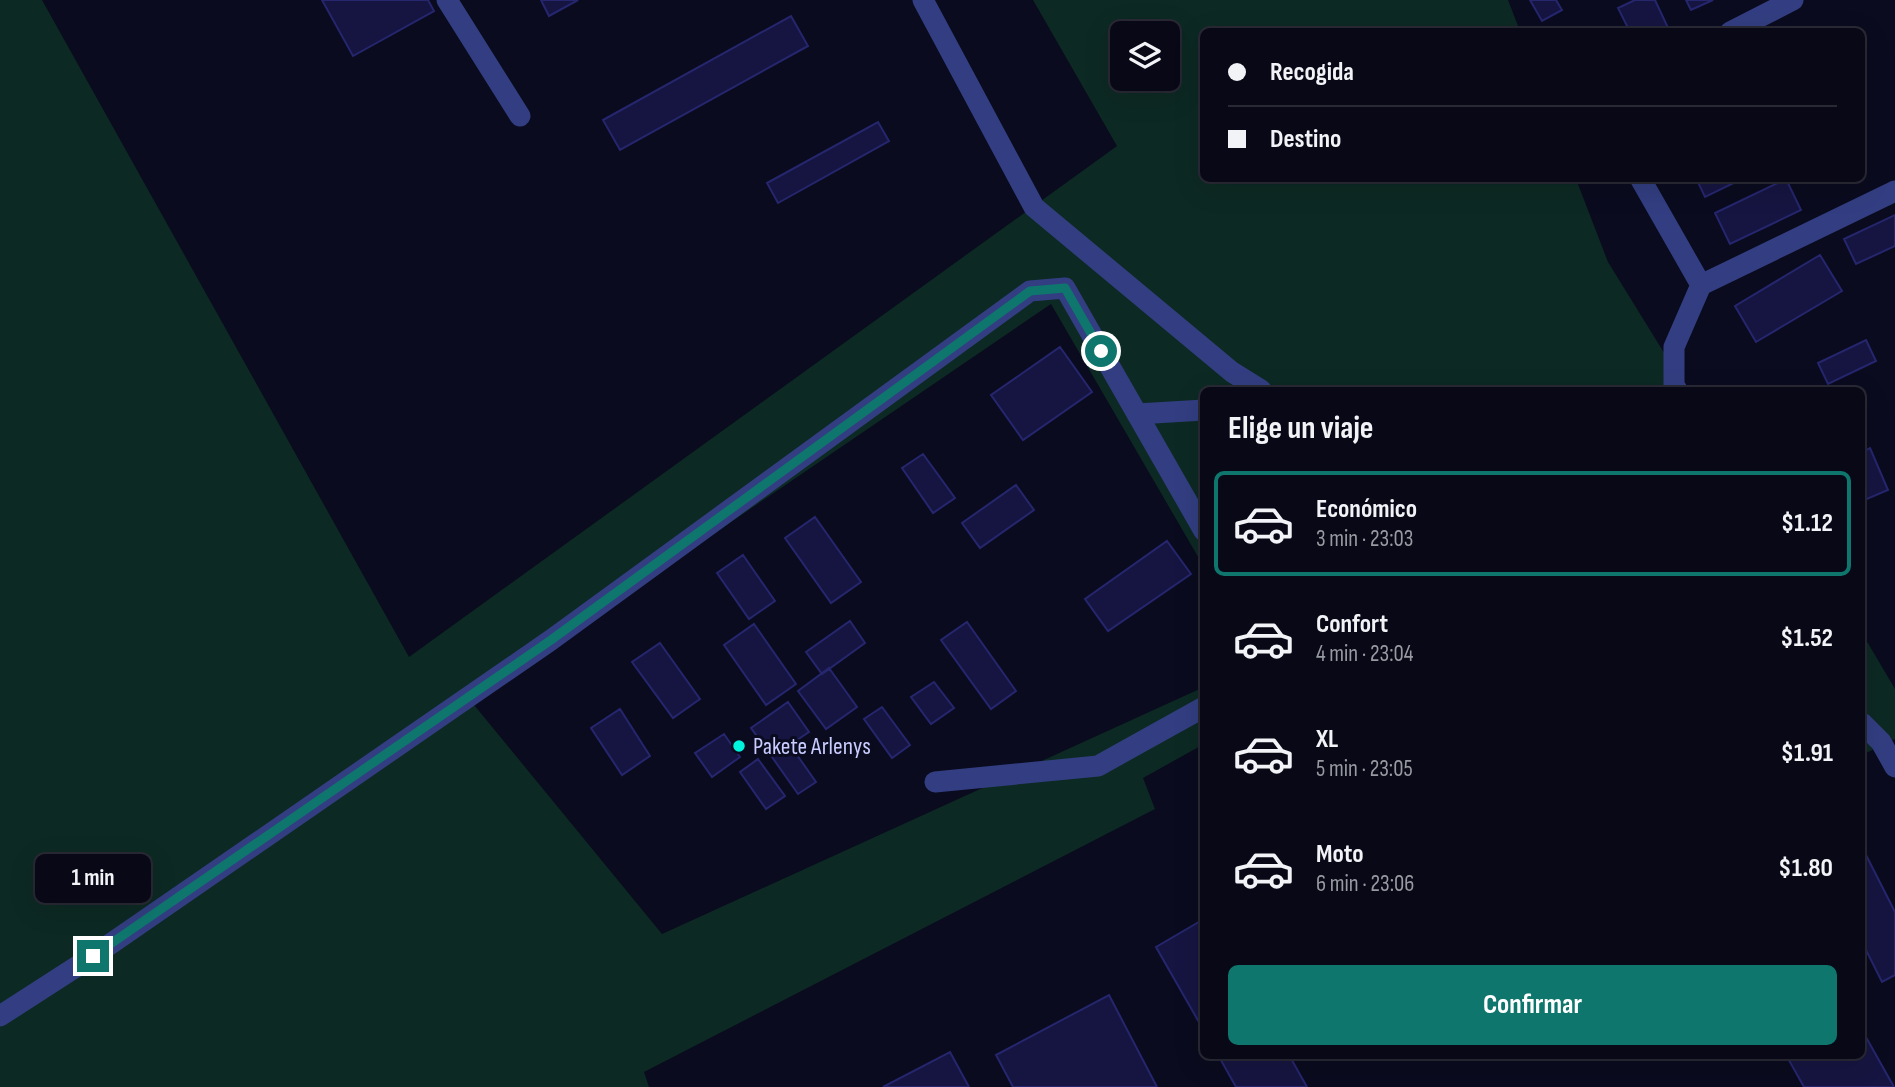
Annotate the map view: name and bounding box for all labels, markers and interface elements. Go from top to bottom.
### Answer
map controls [1110,21,1180,91]
button: layers [1110,21,1180,91]
text: Recogida [1270,57,1354,88]
text: Destino [1270,124,1341,155]
route start [1085,335,1117,367]
text: Elige un viaje [1228,409,1373,448]
icon: car [1232,492,1295,555]
text: Económico [1316,494,1417,525]
text: $1.12 [1781,508,1833,539]
text: 3 min · 23:03 [1316,525,1413,553]
icon: car [1232,607,1295,670]
text: Confort [1316,609,1388,640]
text: $1.52 [1780,623,1833,654]
text: 4 min · 23:04 [1316,640,1413,668]
icon: car [1232,722,1295,785]
text: XL [1316,724,1338,755]
place label: Pakete Arlenys [753,732,871,761]
marker: Pakete Arlenys [731,738,747,754]
text: $1.91 [1781,738,1833,769]
text: 5 min · 23:05 [1316,755,1413,783]
icon: car [1232,837,1295,900]
text: Moto [1316,839,1364,870]
text: $1.80 [1778,853,1833,884]
callout: 1 min [35,855,151,904]
text: 1 min [72,864,114,892]
text: 6 min · 23:06 [1316,870,1414,898]
route end [77,940,109,972]
button: Confirmar [1228,965,1837,1045]

